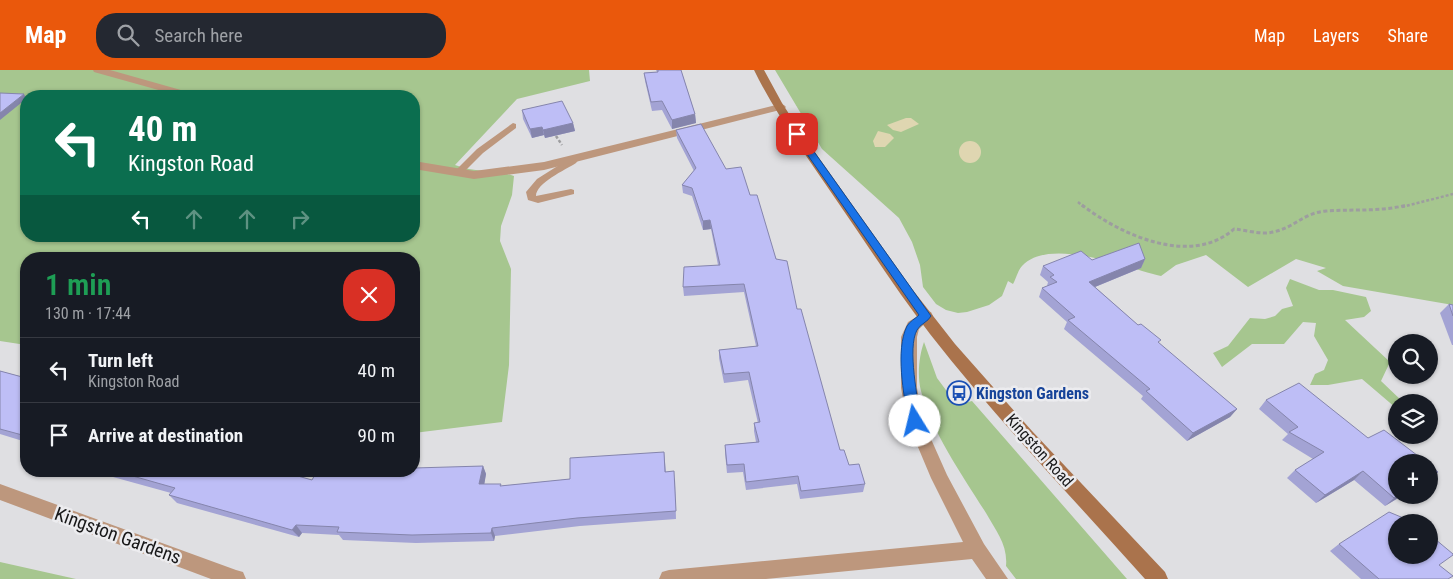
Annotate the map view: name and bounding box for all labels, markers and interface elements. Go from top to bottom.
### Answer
search box [96,13,446,58]
text: Map [25,21,66,49]
icon: search [114,21,142,49]
text: Search here [154,24,243,47]
text: Map [1254,25,1285,46]
text: Layers [1313,25,1360,46]
text: Share [1388,25,1428,46]
text: 40 m [128,109,197,150]
icon: left [45,110,110,175]
pin [776,113,818,155]
icon: arrive [783,120,811,148]
text: Kingston Road [128,151,254,176]
icon: left [127,205,155,233]
icon: ahead [180,205,208,233]
icon: ahead [233,205,261,233]
icon: right [286,205,314,233]
text: 1 min [45,267,111,302]
button: close [343,269,395,321]
text: 130 m · 17:44 [45,304,131,323]
map controls [1388,334,1438,564]
button: search [1388,334,1438,384]
text: Turn left [88,349,153,372]
icon: left [45,356,73,384]
text: 40 m [358,359,395,382]
text: Kingston Road [88,372,180,391]
bus stop icon: Kingston Gardens [946,380,972,406]
place label: Kingston Gardens [976,384,1089,403]
position arrow [888,394,940,446]
button: layers [1388,394,1438,444]
street label: Kingston Road [1002,410,1077,491]
icon: arrive [45,421,73,449]
text: Arrive at destination [88,424,243,447]
text: 90 m [358,424,395,447]
button: + [1388,454,1438,504]
street label: Kingston Gardens [52,502,184,569]
button: − [1388,514,1438,564]

